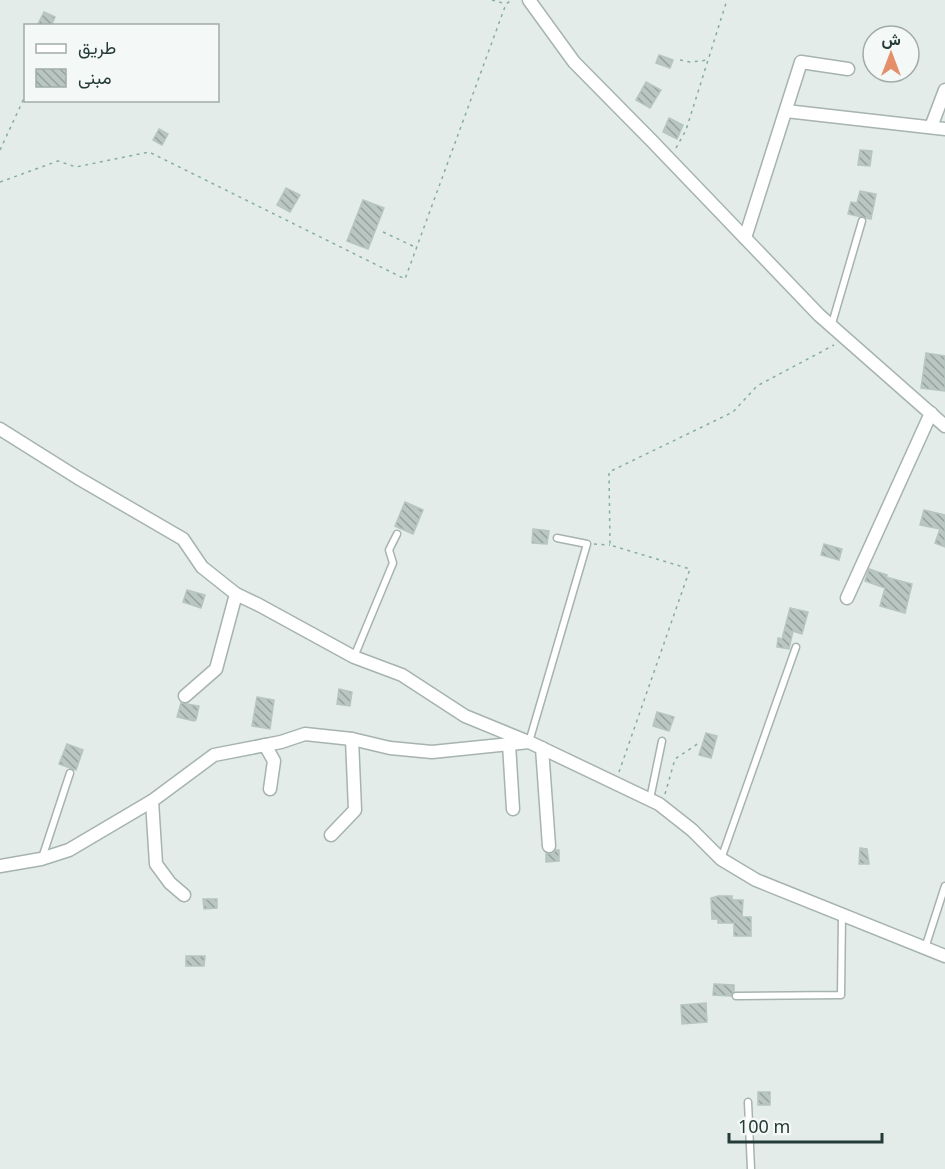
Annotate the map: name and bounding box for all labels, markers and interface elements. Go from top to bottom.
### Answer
legend [24,24,219,102]
north arrow [861,24,921,84]
text: ش [881,28,901,50]
text: طريق [78,35,116,59]
text: مبنى [78,65,112,89]
scale bar [729,1106,882,1144]
text: 100 m [738,1114,790,1138]

